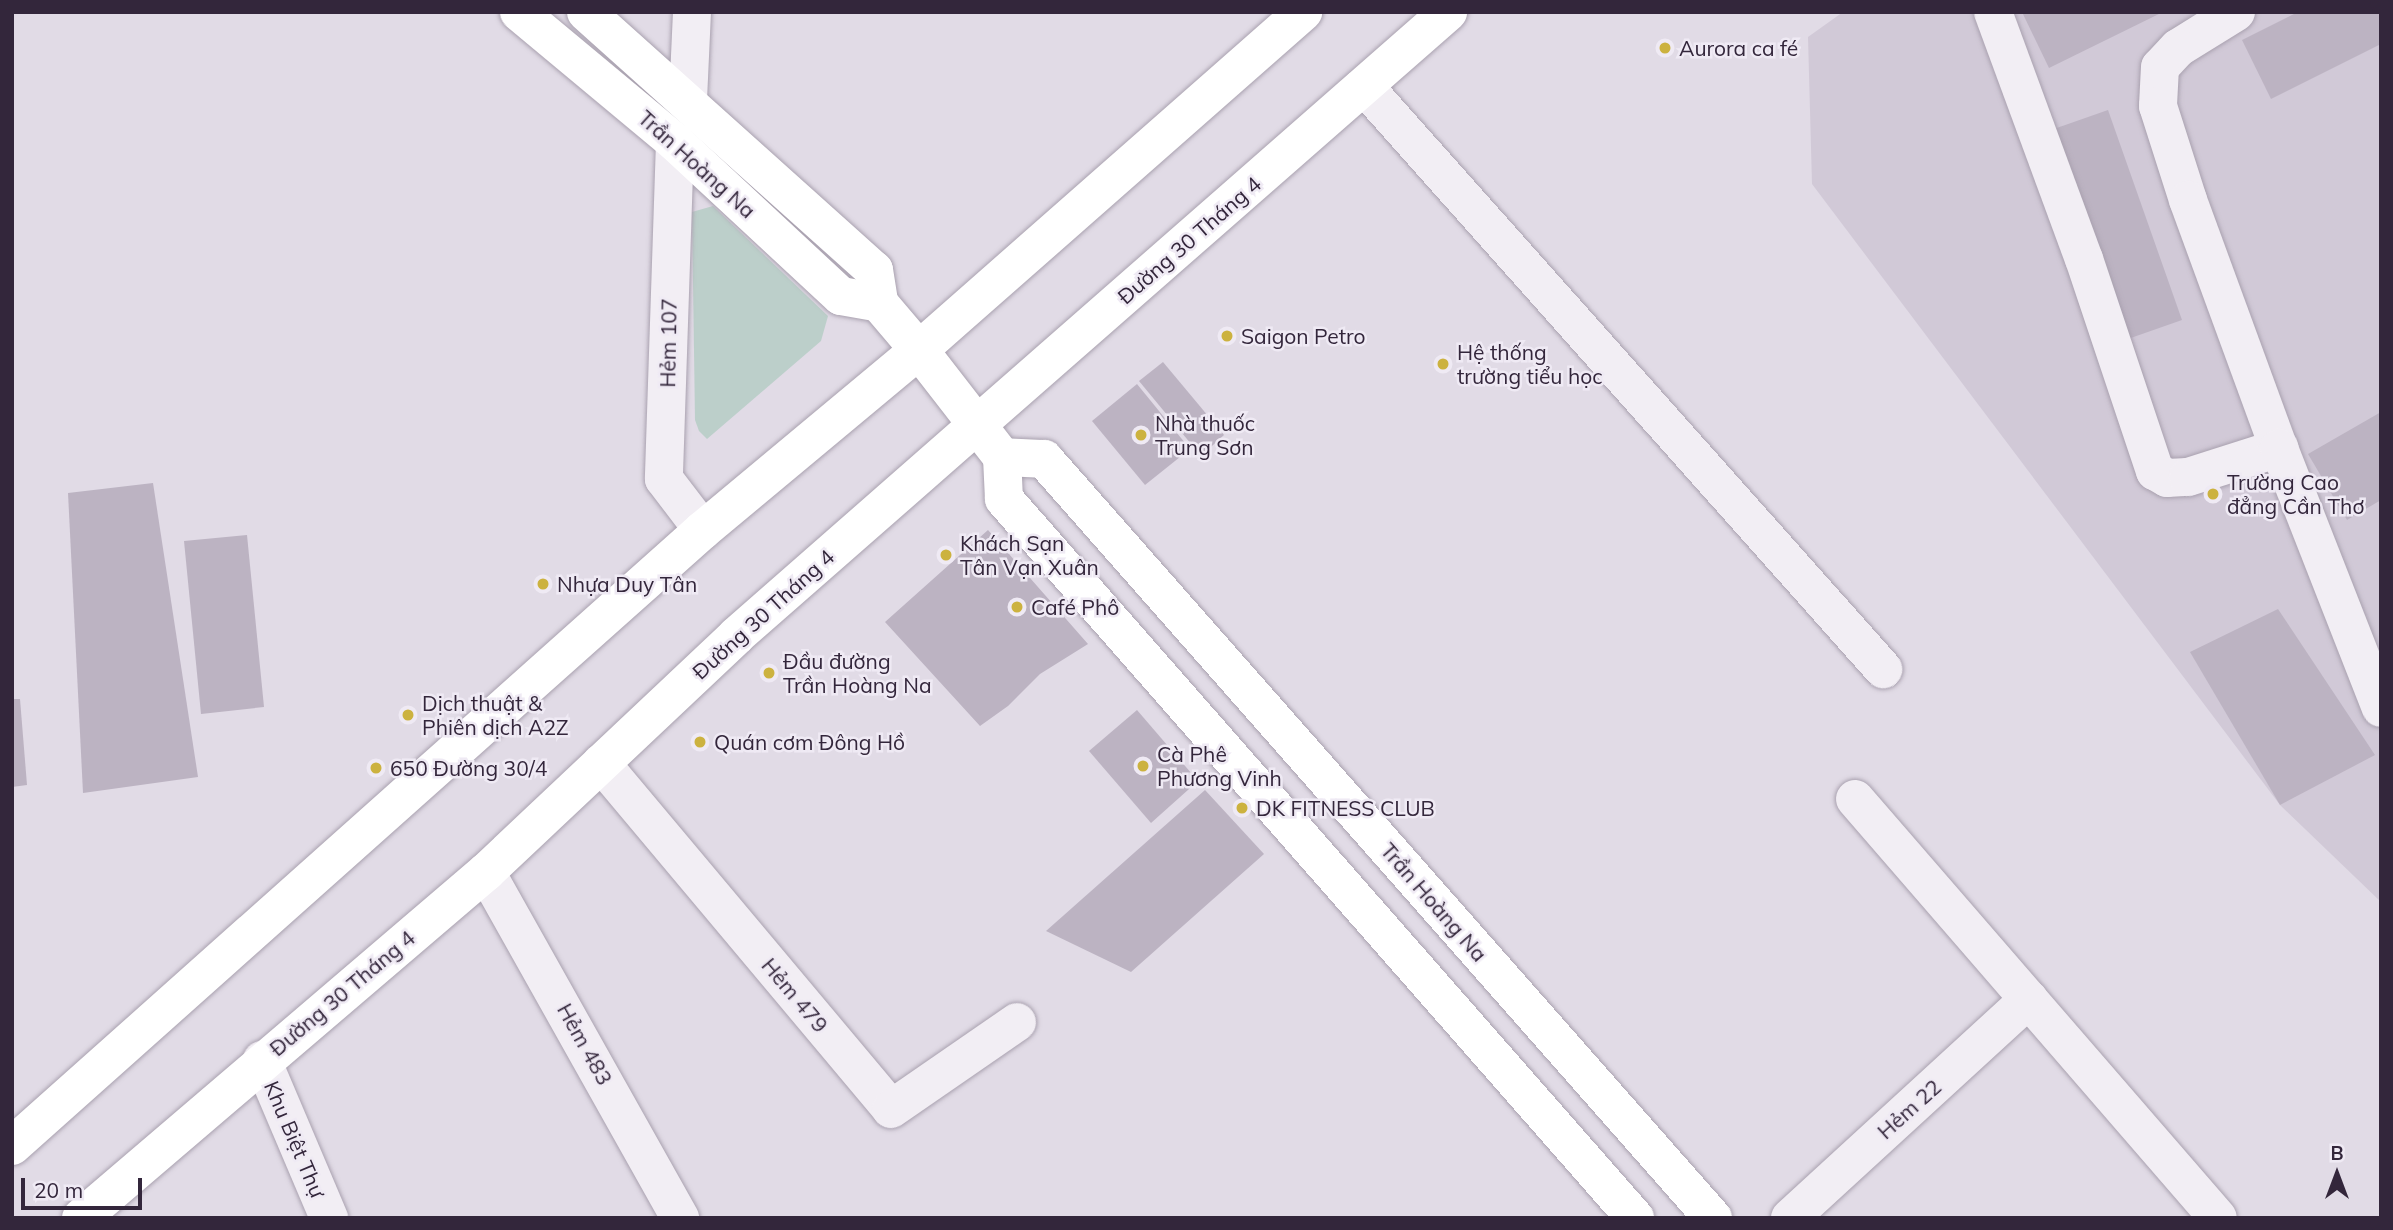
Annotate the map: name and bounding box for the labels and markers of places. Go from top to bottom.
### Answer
place label: Aurora ca fé [1679,35,1798,61]
marker: Aurora ca fé [1657,40,1673,56]
place label: Saigon Petro [1241,323,1366,349]
marker: Saigon Petro [1219,328,1235,344]
place label: Hệ thống trường tiểu học [1457,339,1603,389]
marker: Hệ thống trường tiểu học [1435,356,1451,372]
place label: Nhà thuốc Trung Sơn [1155,410,1255,460]
marker: Nhà thuốc Trung Sơn [1133,427,1149,443]
place label: Trường Cao đẳng Cần Thơ [2227,469,2364,519]
marker: Trường Cao đẳng Cần Thơ [2205,486,2221,502]
place label: Khách Sạn Tân Vạn Xuân [960,530,1099,580]
marker: Khách Sạn Tân Vạn Xuân [938,547,954,563]
place label: Nhựa Duy Tân [557,571,697,597]
marker: Nhựa Duy Tân [535,576,551,592]
place label: Café Phô [1031,594,1119,620]
marker: Café Phô [1009,599,1025,615]
place label: Đầu đường Trần Hoàng Na [783,648,932,698]
marker: Đầu đường Trần Hoàng Na [761,665,777,681]
place label: Dịch thuật & Phiên dịch A2Z [422,690,569,740]
marker: Dịch thuật & Phiên dịch A2Z [400,707,416,723]
place label: Quán cơm Đông Hồ [714,729,905,755]
marker: Quán cơm Đông Hồ [692,734,708,750]
place label: Cà Phê Phương Vinh [1157,741,1282,791]
place label: 650 Đường 30/4 [390,755,547,781]
marker: Cà Phê Phương Vinh [1135,758,1151,774]
marker: 650 Đường 30/4 [368,760,384,776]
place label: DK FITNESS CLUB [1256,795,1435,821]
marker: DK FITNESS CLUB [1234,800,1250,816]

